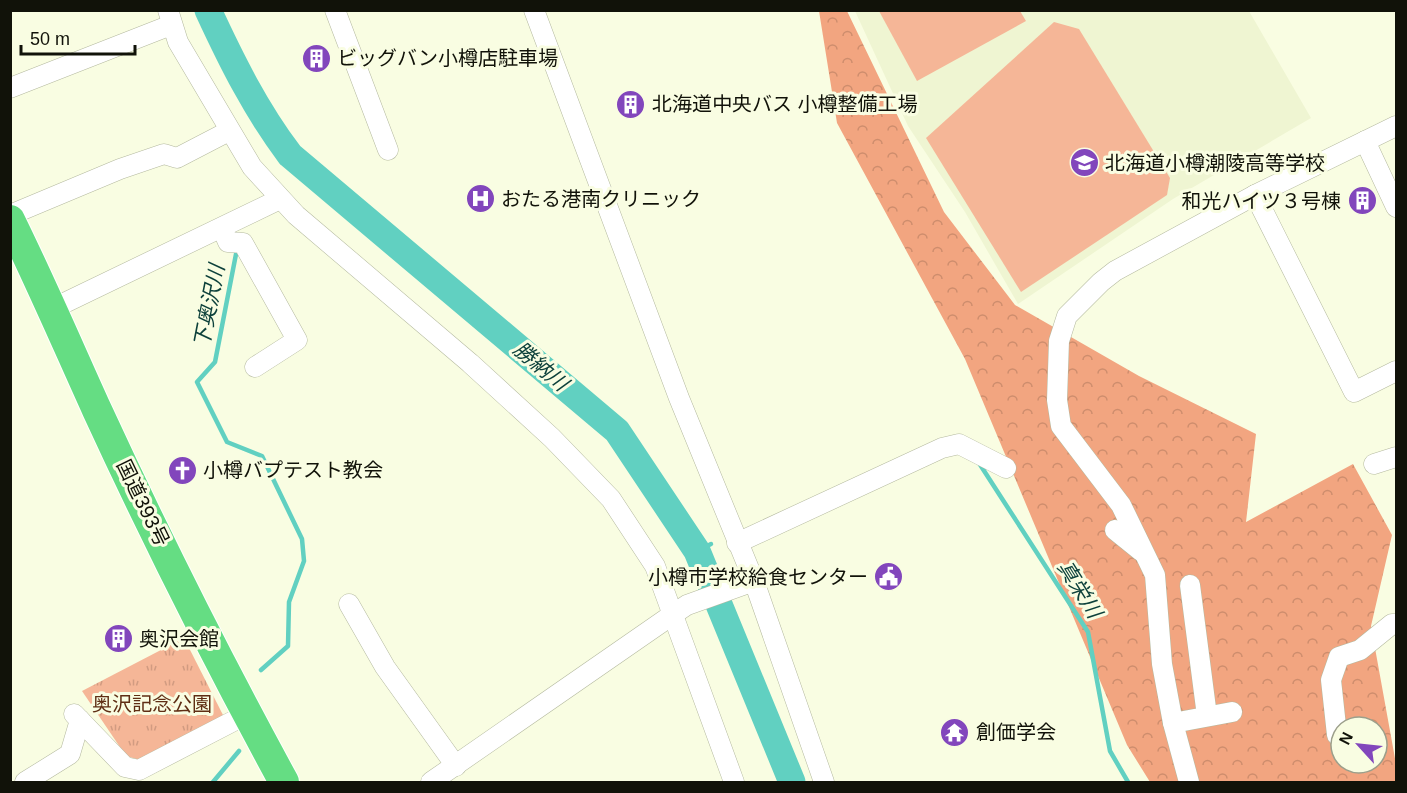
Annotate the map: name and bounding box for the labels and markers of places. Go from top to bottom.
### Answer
building icon: ビッグバン小樽店駐車場 [300,42,332,74]
place label: ビッグバン小樽店駐車場 [337,47,558,69]
building icon: 北海道中央バス 小樽整備工場 [615,88,647,120]
place label: 北海道中央バス 小樽整備工場 [652,93,918,115]
school or university icon: 北海道小樽潮陵高等学校 [1068,147,1100,179]
place label: 北海道小樽潮陵高等学校 [1105,152,1325,174]
hospital icon: おたる港南クリニック [464,183,496,215]
building icon: 和光ハイツ３号棟 [1346,185,1378,217]
place label: おたる港南クリニック [501,188,701,210]
place label: 和光ハイツ３号棟 [1181,190,1341,212]
church icon: 小樽バプテスト教会 [166,454,198,486]
place label: 小樽バプテスト教会 [203,459,383,481]
public building icon: 小樽市学校給食センター [873,561,905,593]
place label: 小樽市学校給食センター [648,566,868,588]
building icon: 奥沢会館 [102,623,134,655]
place label: 奥沢会館 [139,628,219,650]
temple icon: 創価学会 [939,716,971,748]
place label: 創価学会 [976,721,1056,743]

